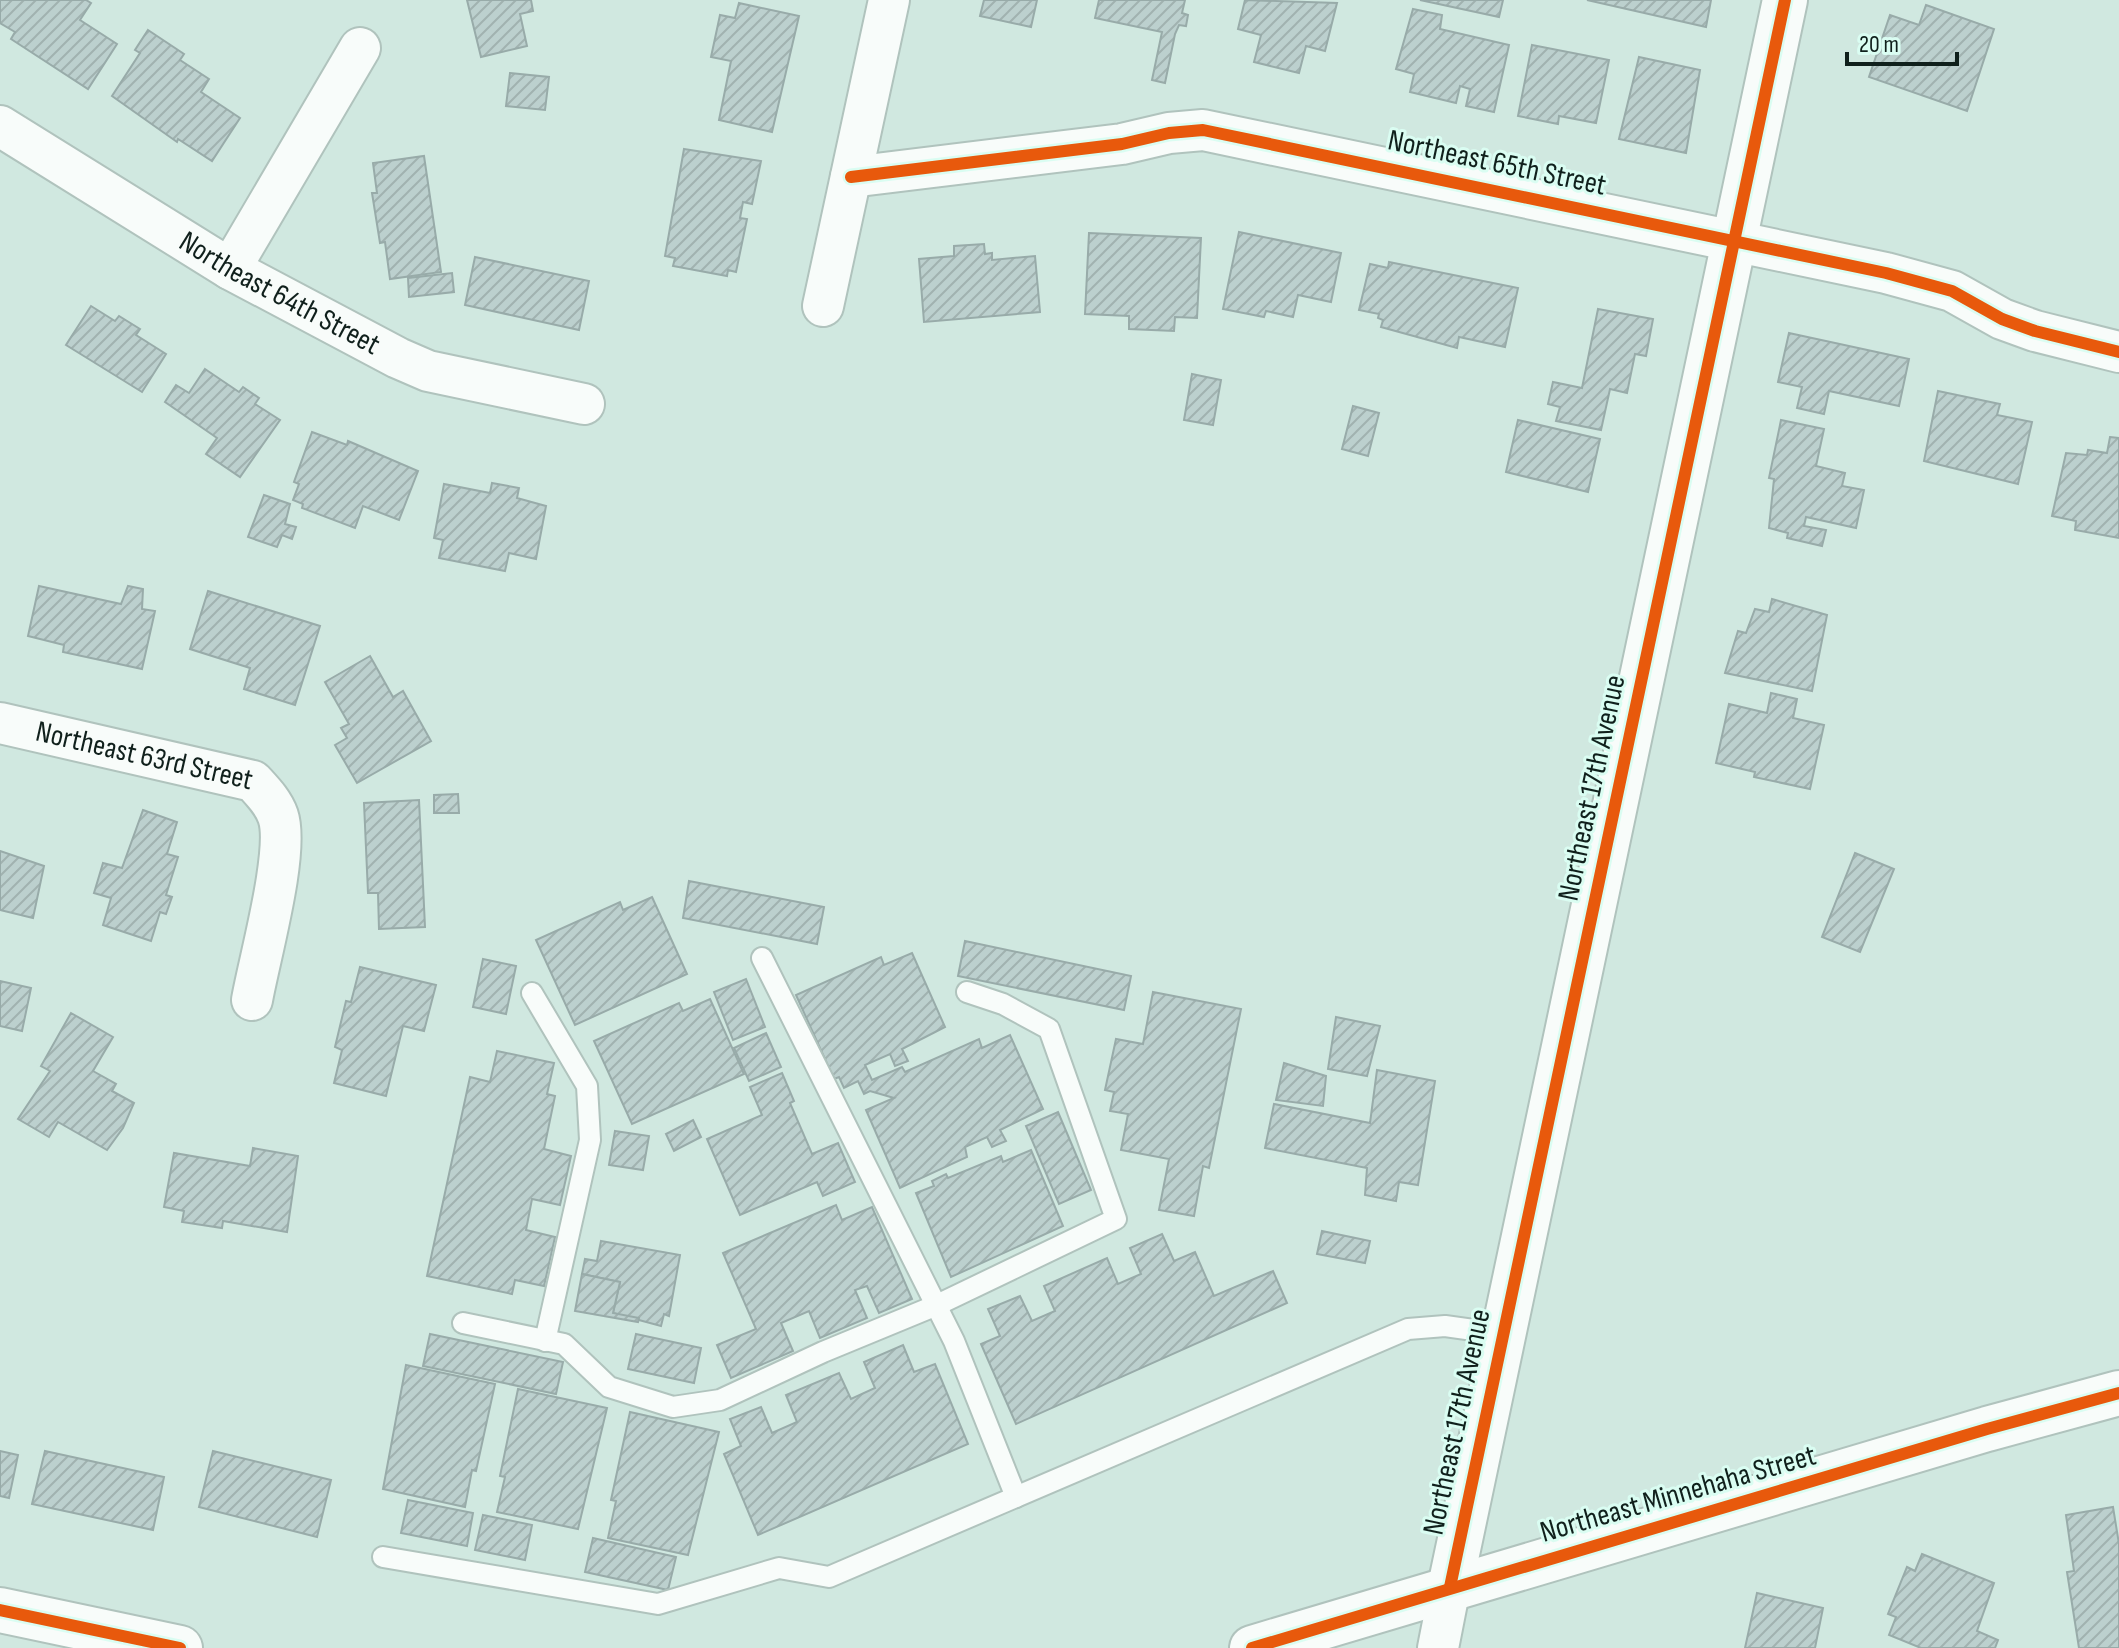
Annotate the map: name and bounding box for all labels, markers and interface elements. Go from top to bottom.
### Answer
scale bar [1847,16,1957,66]
text: 20 m [1859,30,1899,59]
street label: Northeast 65th Street [1385,122,1609,204]
street label: Northeast 64th Street [172,224,386,363]
street label: Northeast 17th Avenue [1550,672,1634,904]
street label: Northeast 63rd Street [32,714,256,798]
street label: Northeast 17th Avenue [1415,1306,1499,1538]
street label: Northeast Minnehaha Street [1536,1437,1820,1551]

